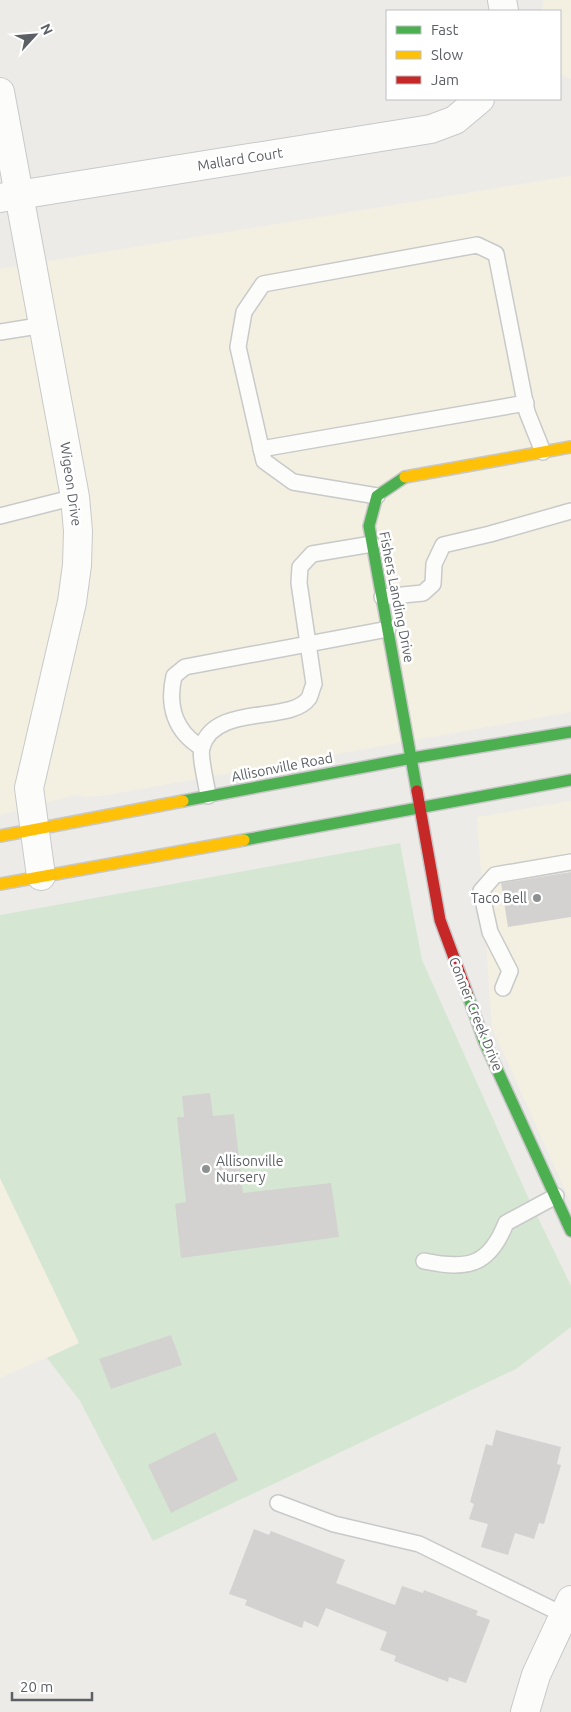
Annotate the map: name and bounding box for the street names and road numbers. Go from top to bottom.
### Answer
street label: Mallard Court [196,144,284,174]
street label: Wigeon Drive [57,441,85,527]
street label: Fishers Landing Drive [376,530,418,664]
street label: Allisonville Road [230,749,334,785]
street label: Conner Creek Drive [446,955,506,1073]

